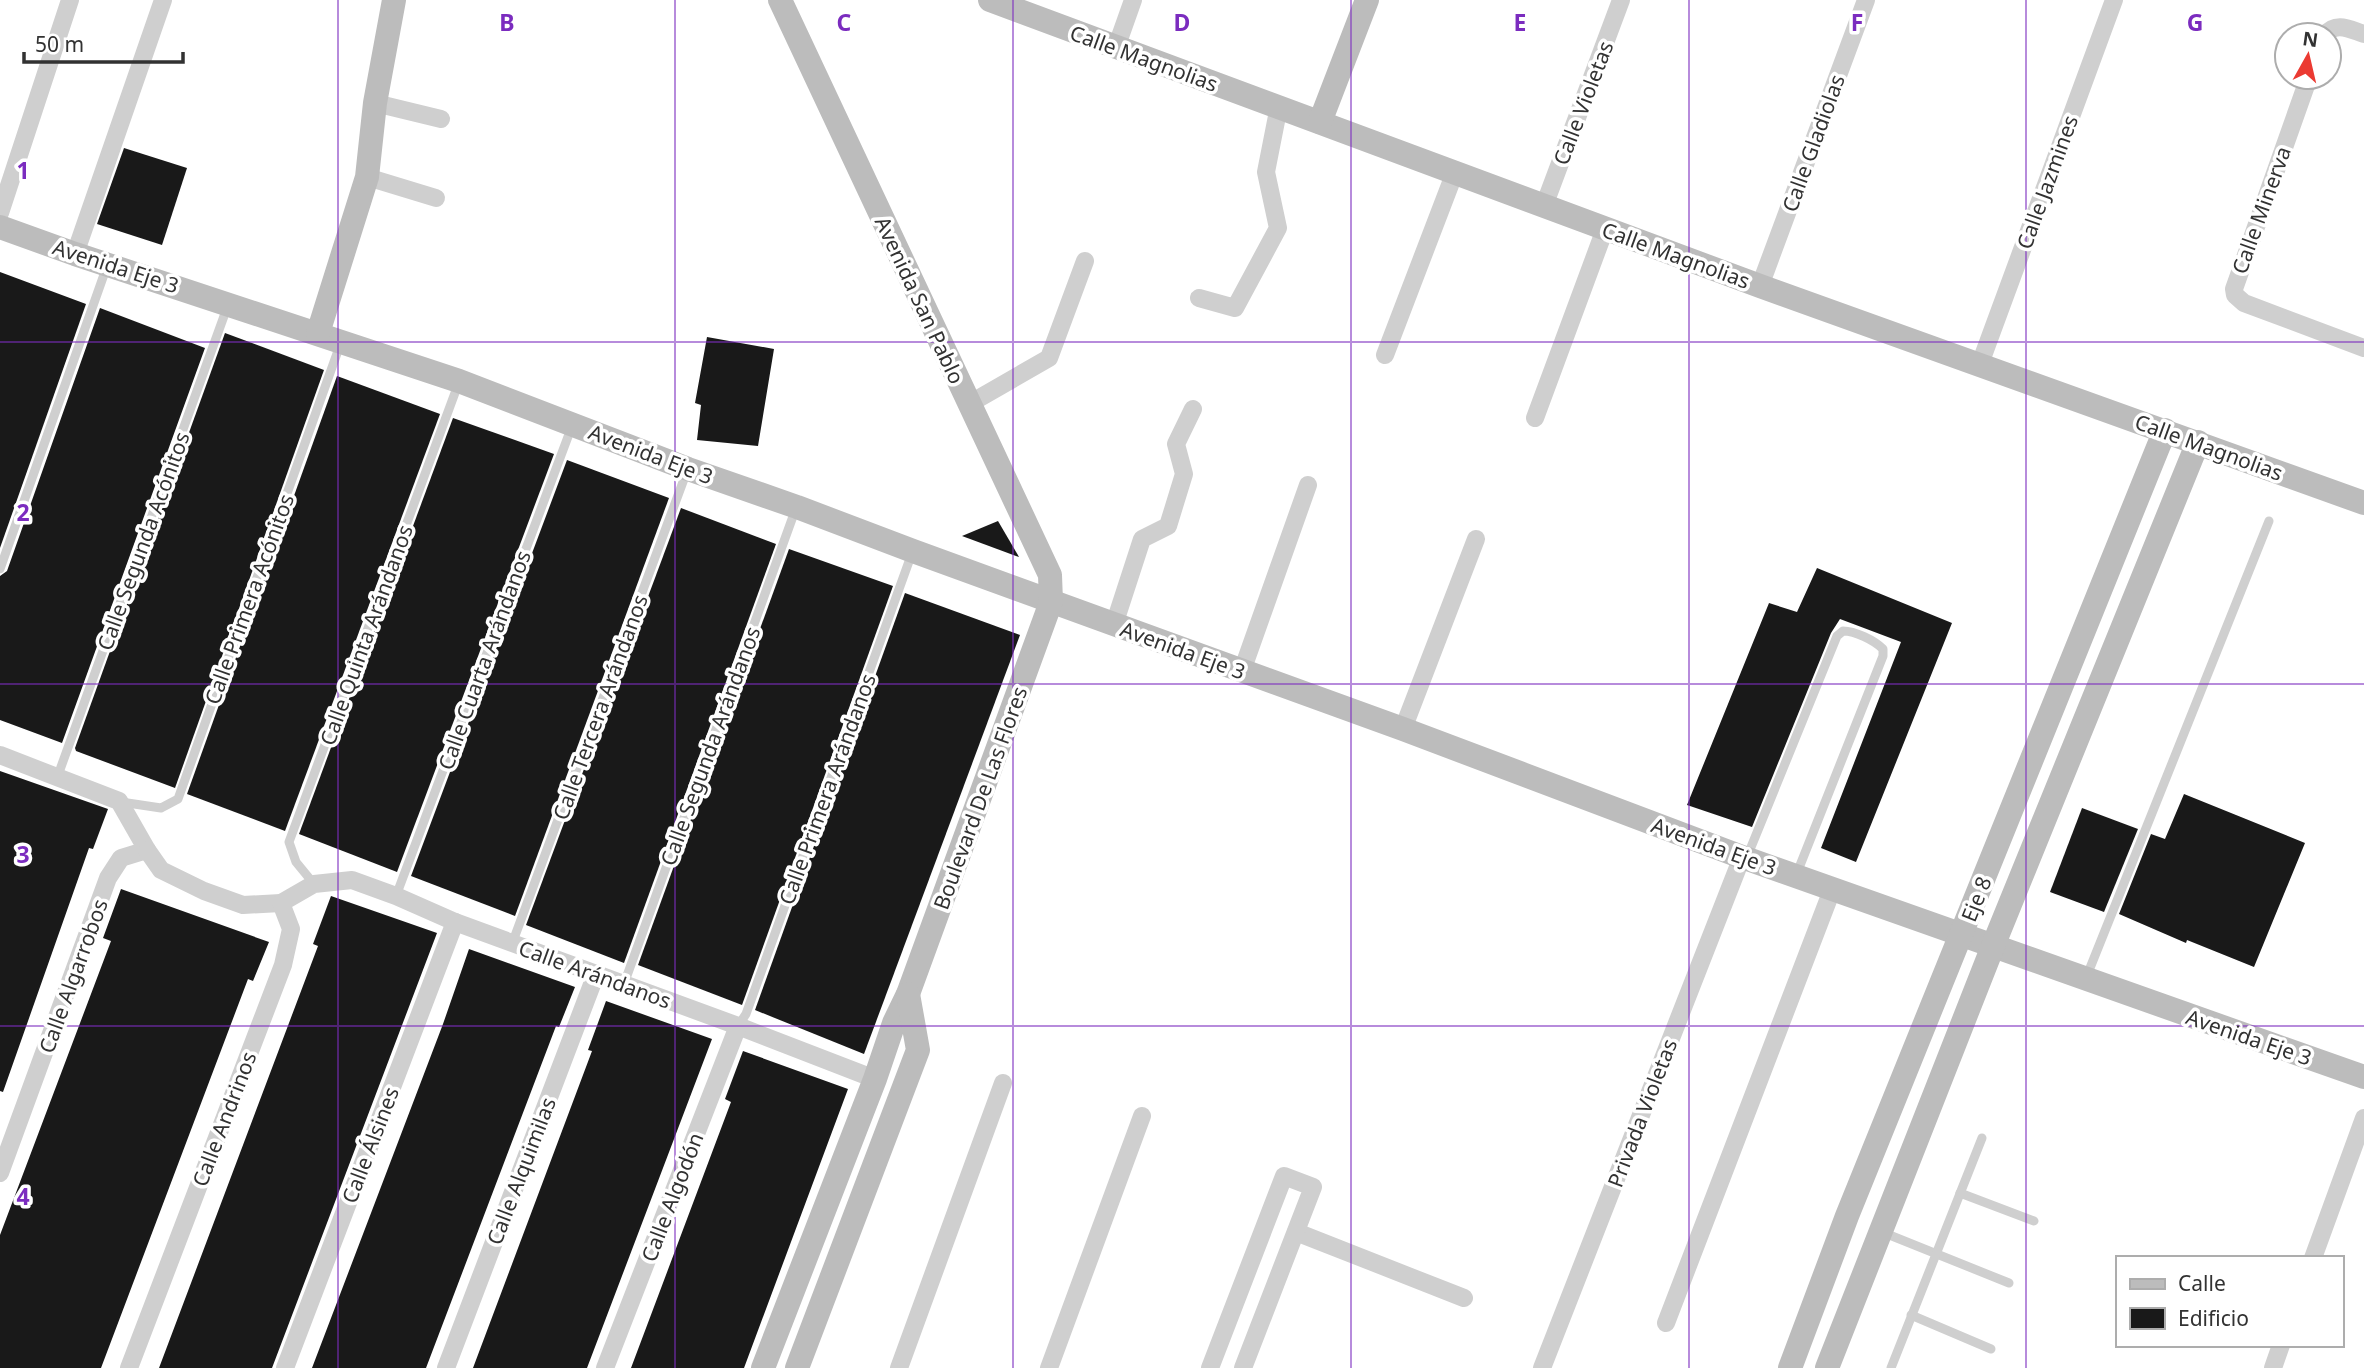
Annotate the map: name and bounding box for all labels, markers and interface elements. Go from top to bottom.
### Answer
text: B [499,6,515,38]
text: C [837,6,852,38]
text: D [1174,6,1190,38]
text: E [1514,6,1526,38]
text: F [1851,6,1863,38]
text: G [2187,6,2203,38]
street label: Calle Magnolias [1066,18,1222,98]
scale bar [24,21,184,65]
north arrow [2273,21,2343,91]
text: N [2301,25,2320,53]
text: 50 m [35,30,84,58]
street label: Calle Violetas [1547,37,1619,169]
street label: Calle Gladiolas [1775,71,1851,215]
street label: Calle Jazmines [2010,111,2084,253]
street label: Calle Minerva [2225,142,2297,278]
text: 1 [16,154,30,186]
street label: Avenida San Pablo [869,212,971,388]
street label: Calle Magnolias [1598,215,1754,295]
street label: Avenida Eje 3 [49,232,183,300]
street label: Calle Magnolias [2131,407,2287,487]
street label: Avenida Eje 3 [585,417,717,491]
street label: Calle Segunda Acónitos [90,428,196,654]
street label: Calle Primera Acónitos [198,490,300,708]
text: 2 [16,496,30,528]
street label: Calle Quinta Arándanos [313,521,419,749]
street label: Calle Cuarta Arándanos [431,546,537,774]
street label: Calle Tercera Arándanos [546,590,654,824]
street label: Avenida Eje 3 [1117,614,1249,686]
street label: Calle Segunda Arándanos [654,623,766,869]
street label: Calle Primera Arándanos [772,670,882,908]
street label: Boulevard De Las Flores [927,683,1033,913]
street label: Avenida Eje 3 [1648,810,1780,882]
text: 3 [16,838,30,870]
street label: Eje 8 [1954,872,1998,926]
street label: Calle Algarrobos [32,895,114,1057]
street label: Calle Arándanos [515,933,675,1015]
street label: Avenida Eje 3 [2183,1002,2315,1072]
street label: Privada Violetas [1601,1035,1683,1191]
street label: Calle Andrinos [185,1048,263,1190]
street label: Calle Álsines [335,1083,405,1207]
street label: Calle Alquimilas [480,1093,562,1249]
street label: Calle Algodón [635,1128,709,1266]
text: 4 [16,1180,30,1212]
legend [2116,1256,2343,1347]
text: Calle [2178,1269,2226,1297]
text: Edificio [2178,1304,2249,1332]

